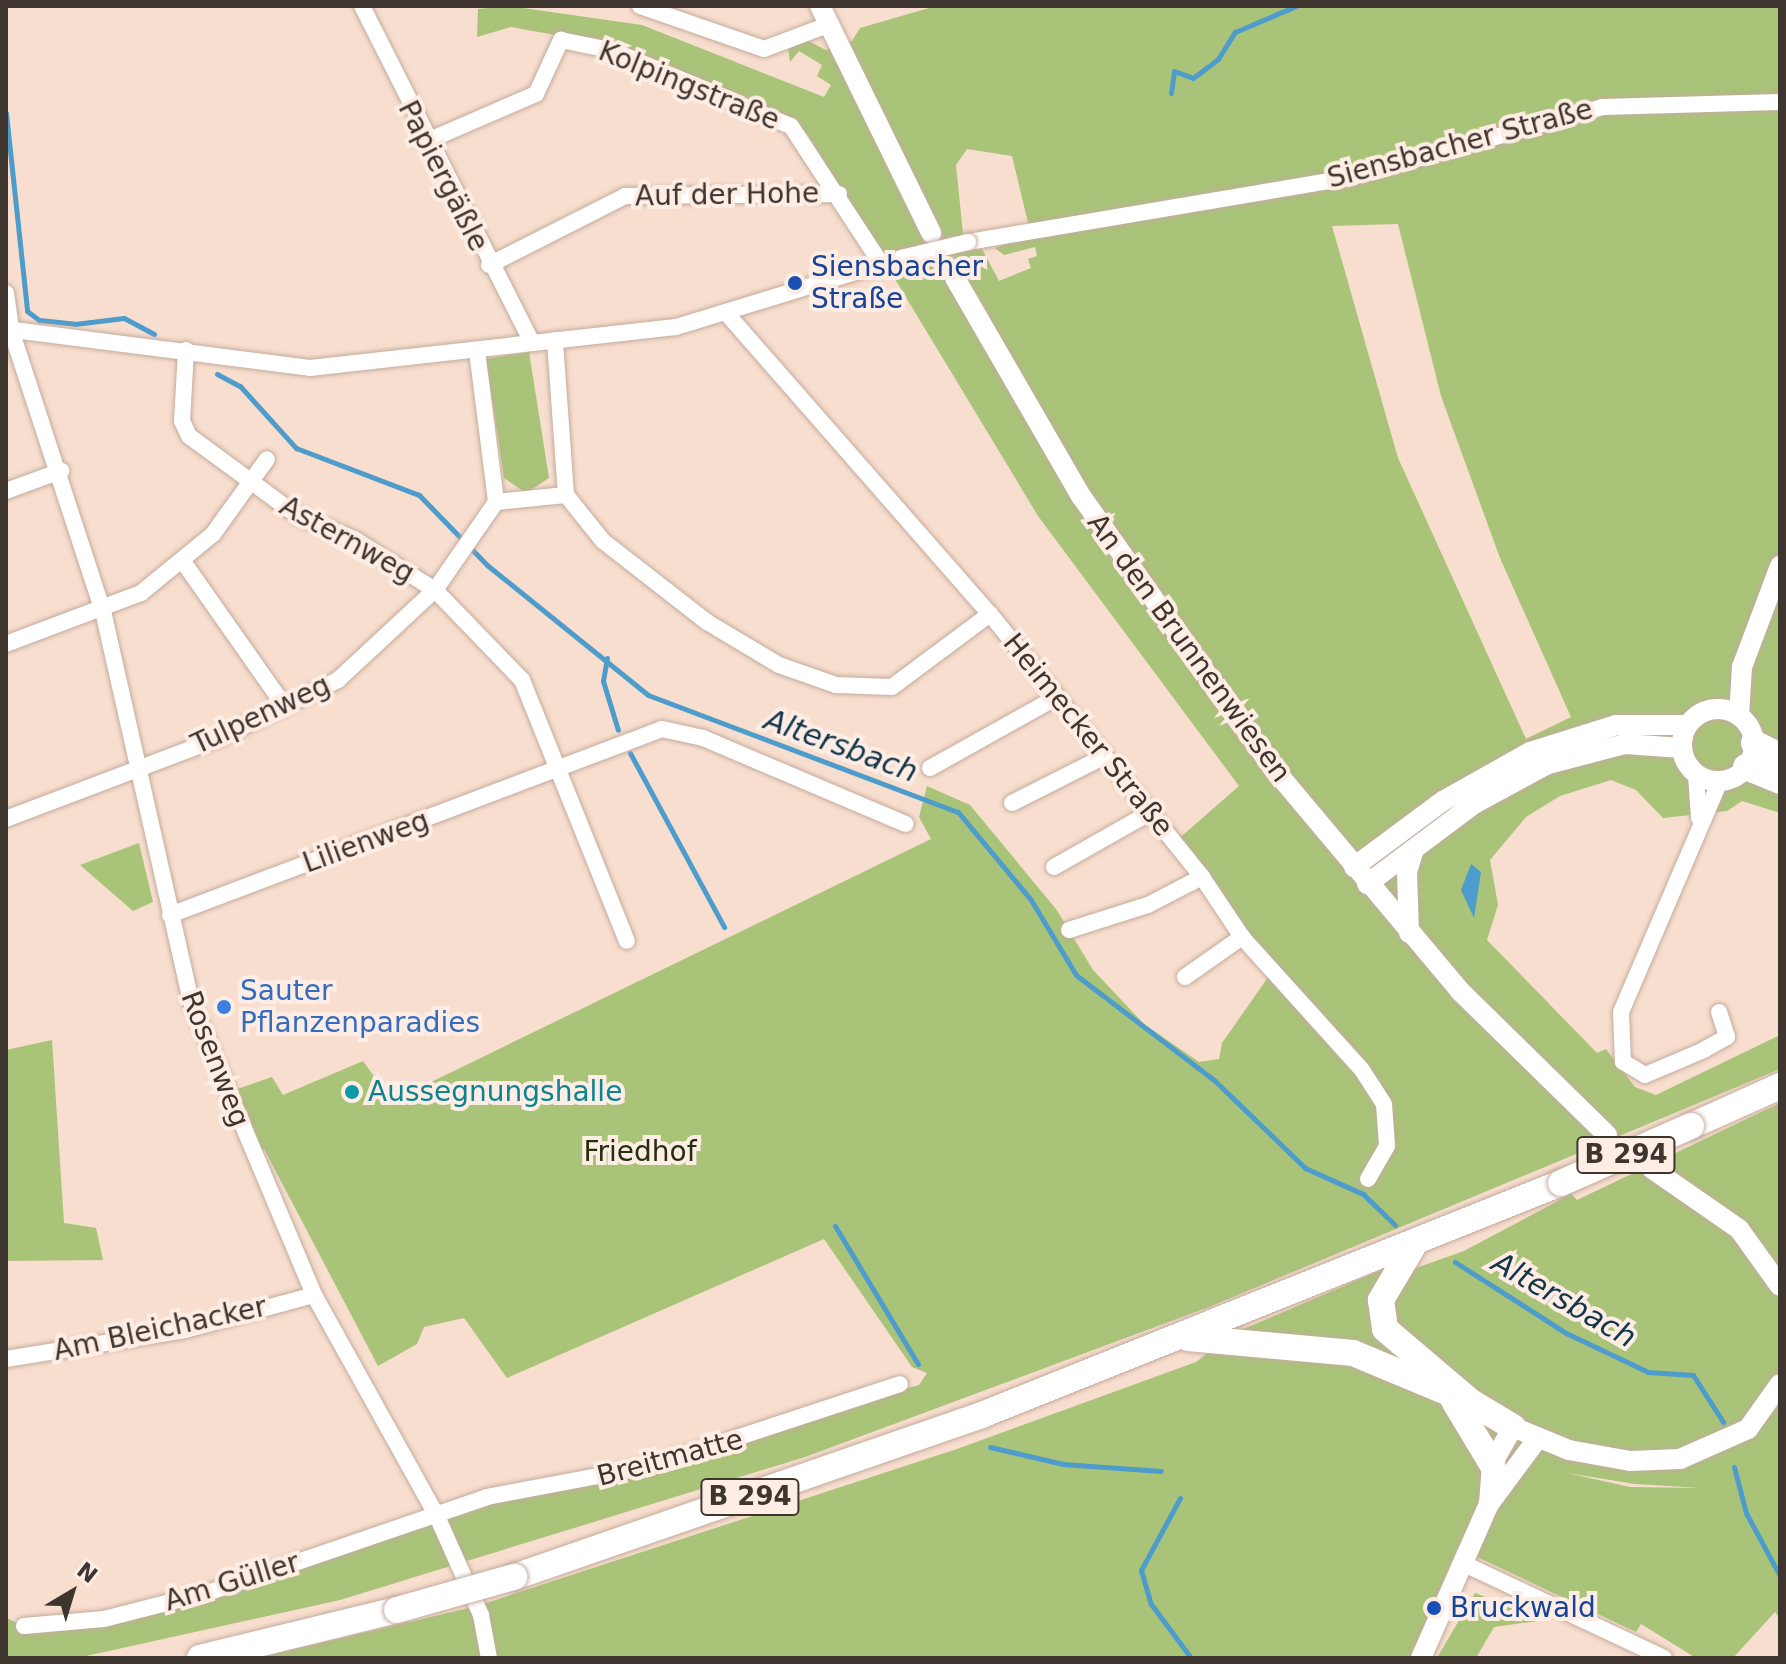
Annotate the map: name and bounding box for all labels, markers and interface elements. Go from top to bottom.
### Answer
street label: Kolpingstraße [594,34,784,138]
street label: Siensbacher Straße [1324,92,1596,196]
street label: Papiergäßle [391,95,495,257]
street label: Auf der Hohe [635,177,819,213]
place label: Siensbacher Straße [811,250,983,316]
marker: Siensbacher Straße [786,274,804,292]
street label: Asternweg [274,489,420,591]
street label: An den Brunnenwiesen [1080,507,1298,789]
street label: Heimecker Straße [996,627,1180,843]
street label: Tulpenweg [186,668,336,762]
water label: Altersbach [760,702,922,790]
street label: Lilienweg [298,804,434,880]
place label: Sauter Pflanzenparadies [240,974,480,1040]
street label: Rosenweg [174,986,256,1132]
marker: Sauter Pflanzenparadies [215,998,233,1016]
place label: Aussegnungshalle [368,1075,622,1109]
marker: Aussegnungshalle [343,1083,361,1101]
road number: B 294 [1576,1133,1676,1177]
park label: Friedhof [583,1135,697,1169]
water label: Altersbach [1486,1244,1642,1356]
street label: Am Bleichacker [50,1290,270,1368]
street label: Breitmatte [593,1422,747,1494]
road number: B 294 [700,1475,800,1519]
street label: Am Güller [161,1546,303,1618]
north arrow [32,1552,112,1632]
text: N [72,1557,102,1588]
place label: Bruckwald [1450,1591,1596,1625]
marker: Bruckwald [1425,1599,1443,1617]

